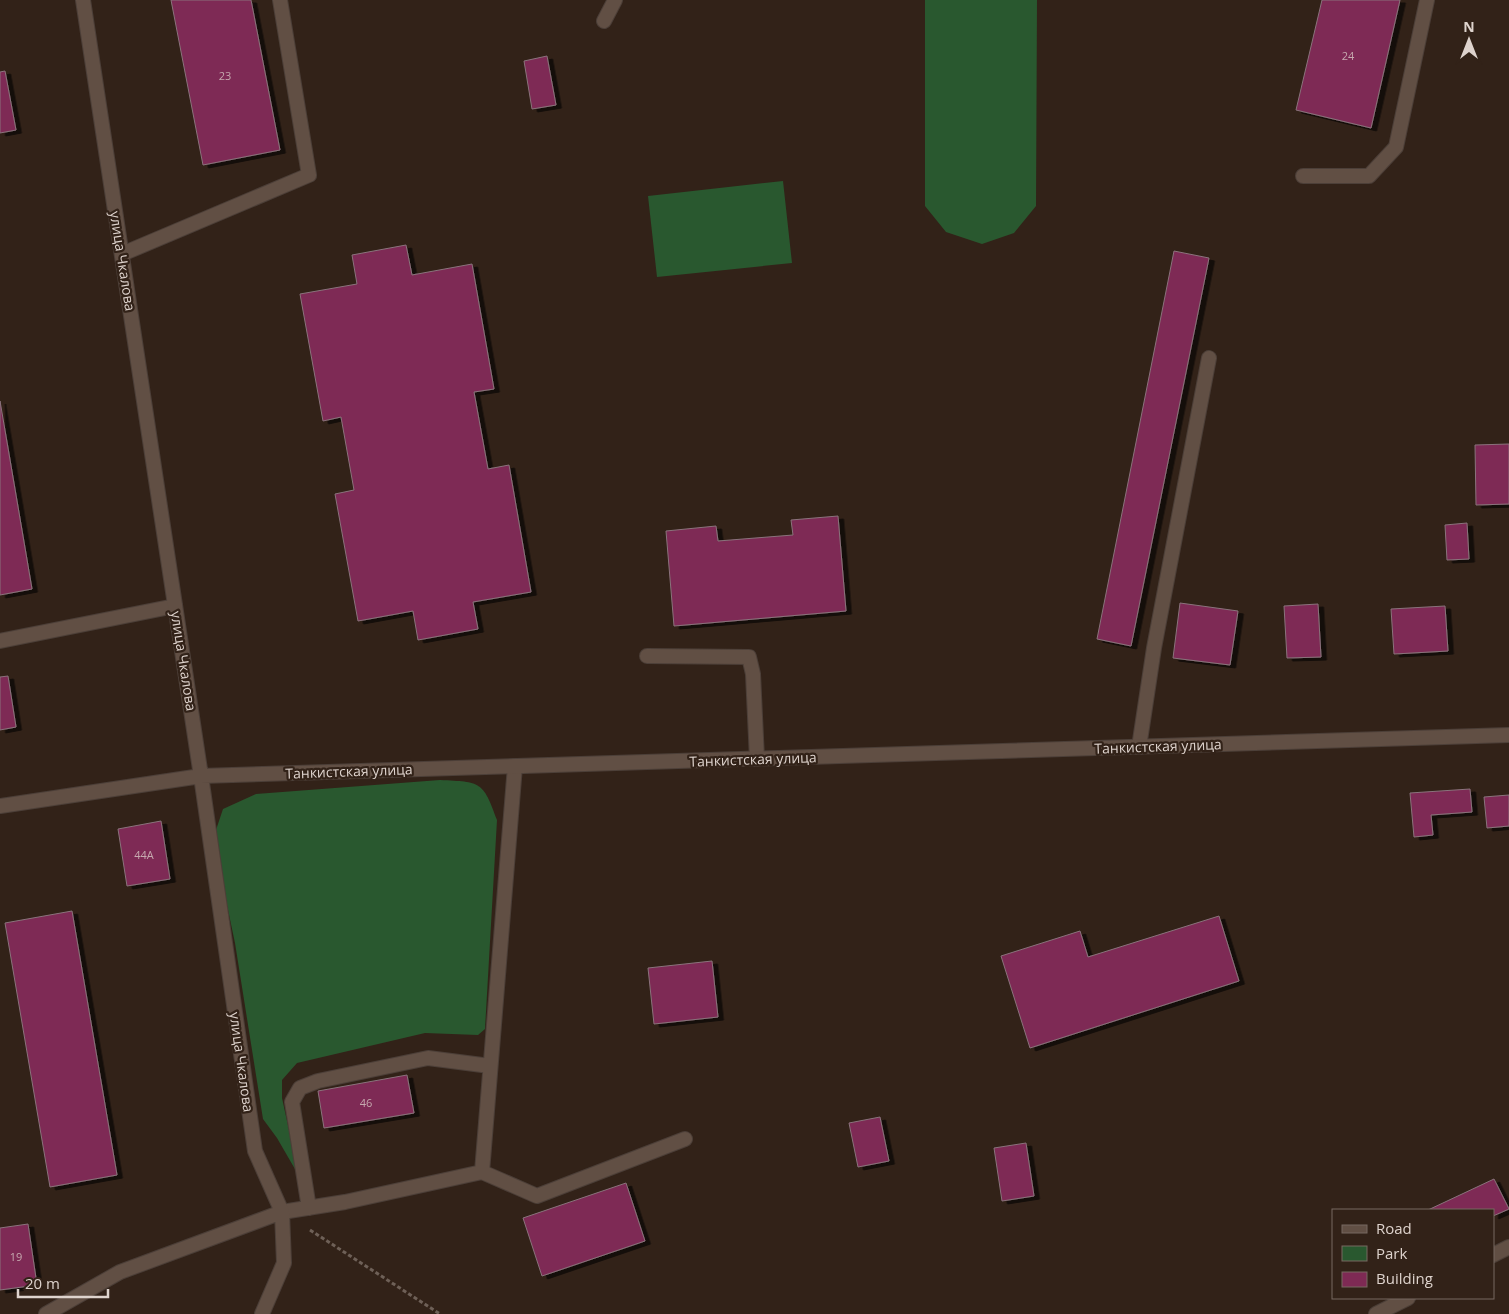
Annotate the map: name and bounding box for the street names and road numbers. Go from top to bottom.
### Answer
street label: улица Чкалова [106,210,140,312]
street label: улица Чкалова [167,610,201,712]
street label: Танкистская улица [1094,734,1222,758]
street label: Танкистская улица [689,747,817,771]
street label: Танкистская улица [285,759,413,783]
street label: улица Чкалова [226,1011,258,1113]

